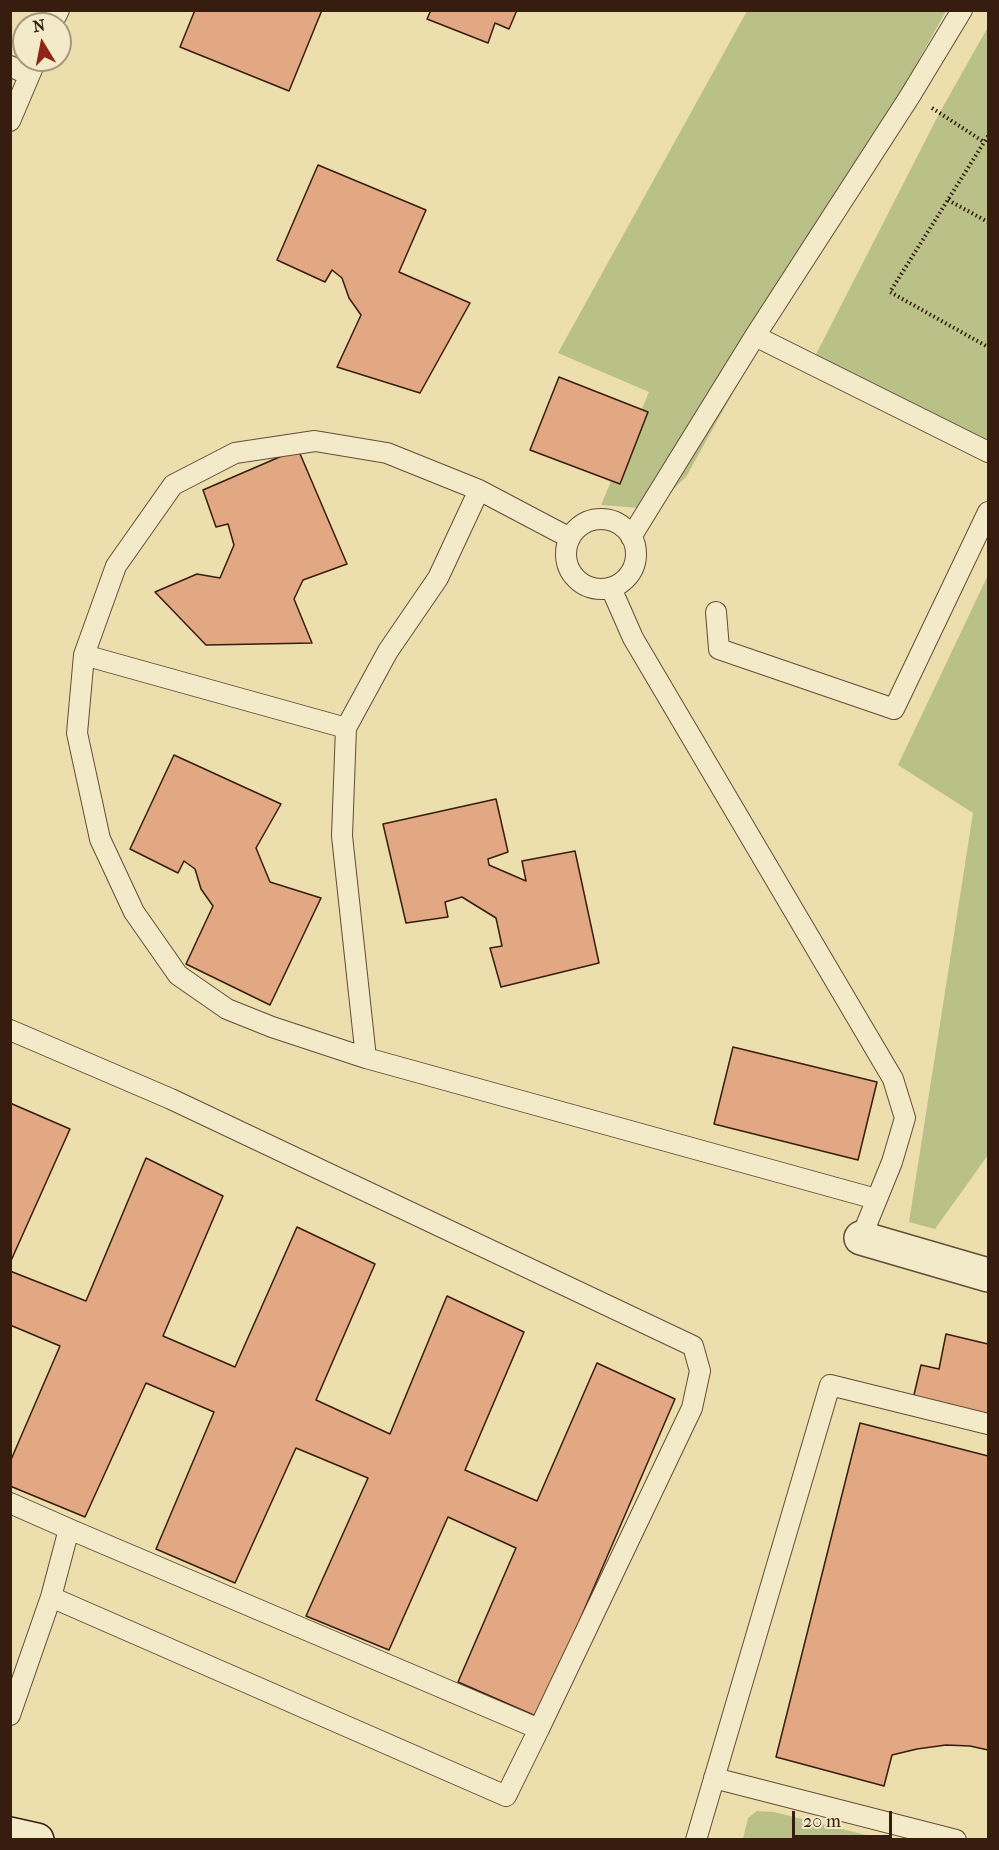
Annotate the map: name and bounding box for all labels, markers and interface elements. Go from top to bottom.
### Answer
north arrow [12,12,72,72]
text: N [31,15,47,36]
scale bar [795,1799,896,1837]
text: 20 m [803,1811,841,1832]

